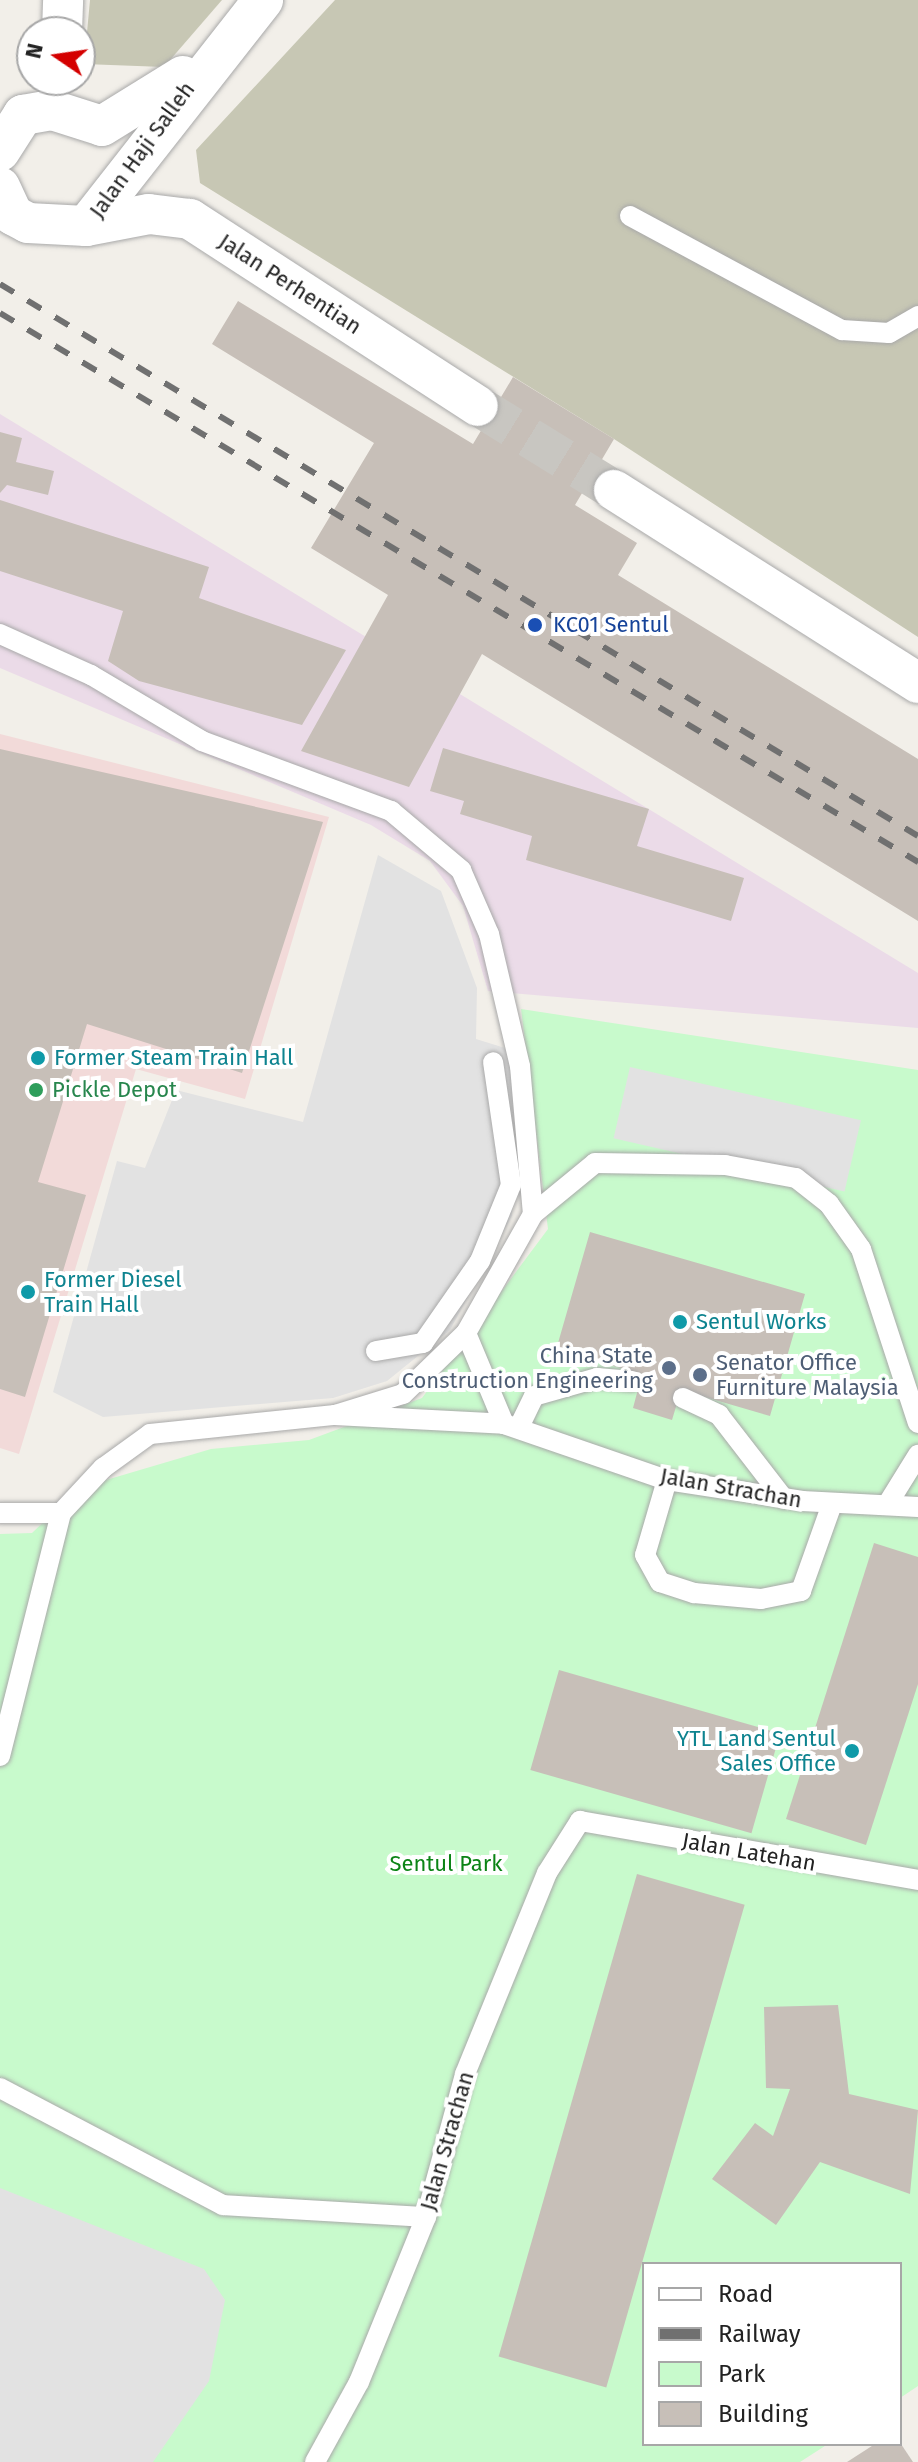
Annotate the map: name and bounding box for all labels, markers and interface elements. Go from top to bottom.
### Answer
north arrow [16,16,96,96]
text: N [19,41,49,61]
street label: Jalan Haji Salleh [84,77,200,223]
street label: Jalan Perhentian [214,228,366,340]
place label: KC01 Sentul [553,612,669,638]
marker: KC01 Sentul [524,614,546,636]
place label: Former Steam Train Hall [54,1045,293,1071]
marker: Former Steam Train Hall [29,1049,47,1067]
place label: Pickle Depot [52,1077,177,1103]
marker: Pickle Depot [27,1081,45,1099]
place label: Former Diesel Train Hall [44,1266,182,1318]
marker: Former Diesel Train Hall [19,1283,37,1301]
place label: Sentul Works [696,1309,827,1335]
marker: Sentul Works [671,1313,689,1331]
place label: China State Construction Engineering [402,1342,653,1394]
place label: Senator Office Furniture Malaysia [716,1349,899,1400]
marker: China State Construction Engineering [660,1359,678,1377]
marker: Senator Office Furniture Malaysia [691,1366,709,1384]
street label: Jalan Strachan [658,1463,804,1513]
place label: YTL Land Sentul Sales Office [677,1725,836,1776]
marker: YTL Land Sentul Sales Office [843,1742,861,1760]
street label: Jalan Latehan [680,1827,818,1877]
park label: Sentul Park [389,1851,503,1877]
street label: Jalan Strachan [415,2068,479,2214]
legend [642,2262,902,2446]
text: Road [718,2280,773,2308]
text: Railway [718,2320,801,2348]
text: Park [718,2360,765,2388]
text: Building [718,2400,808,2428]

